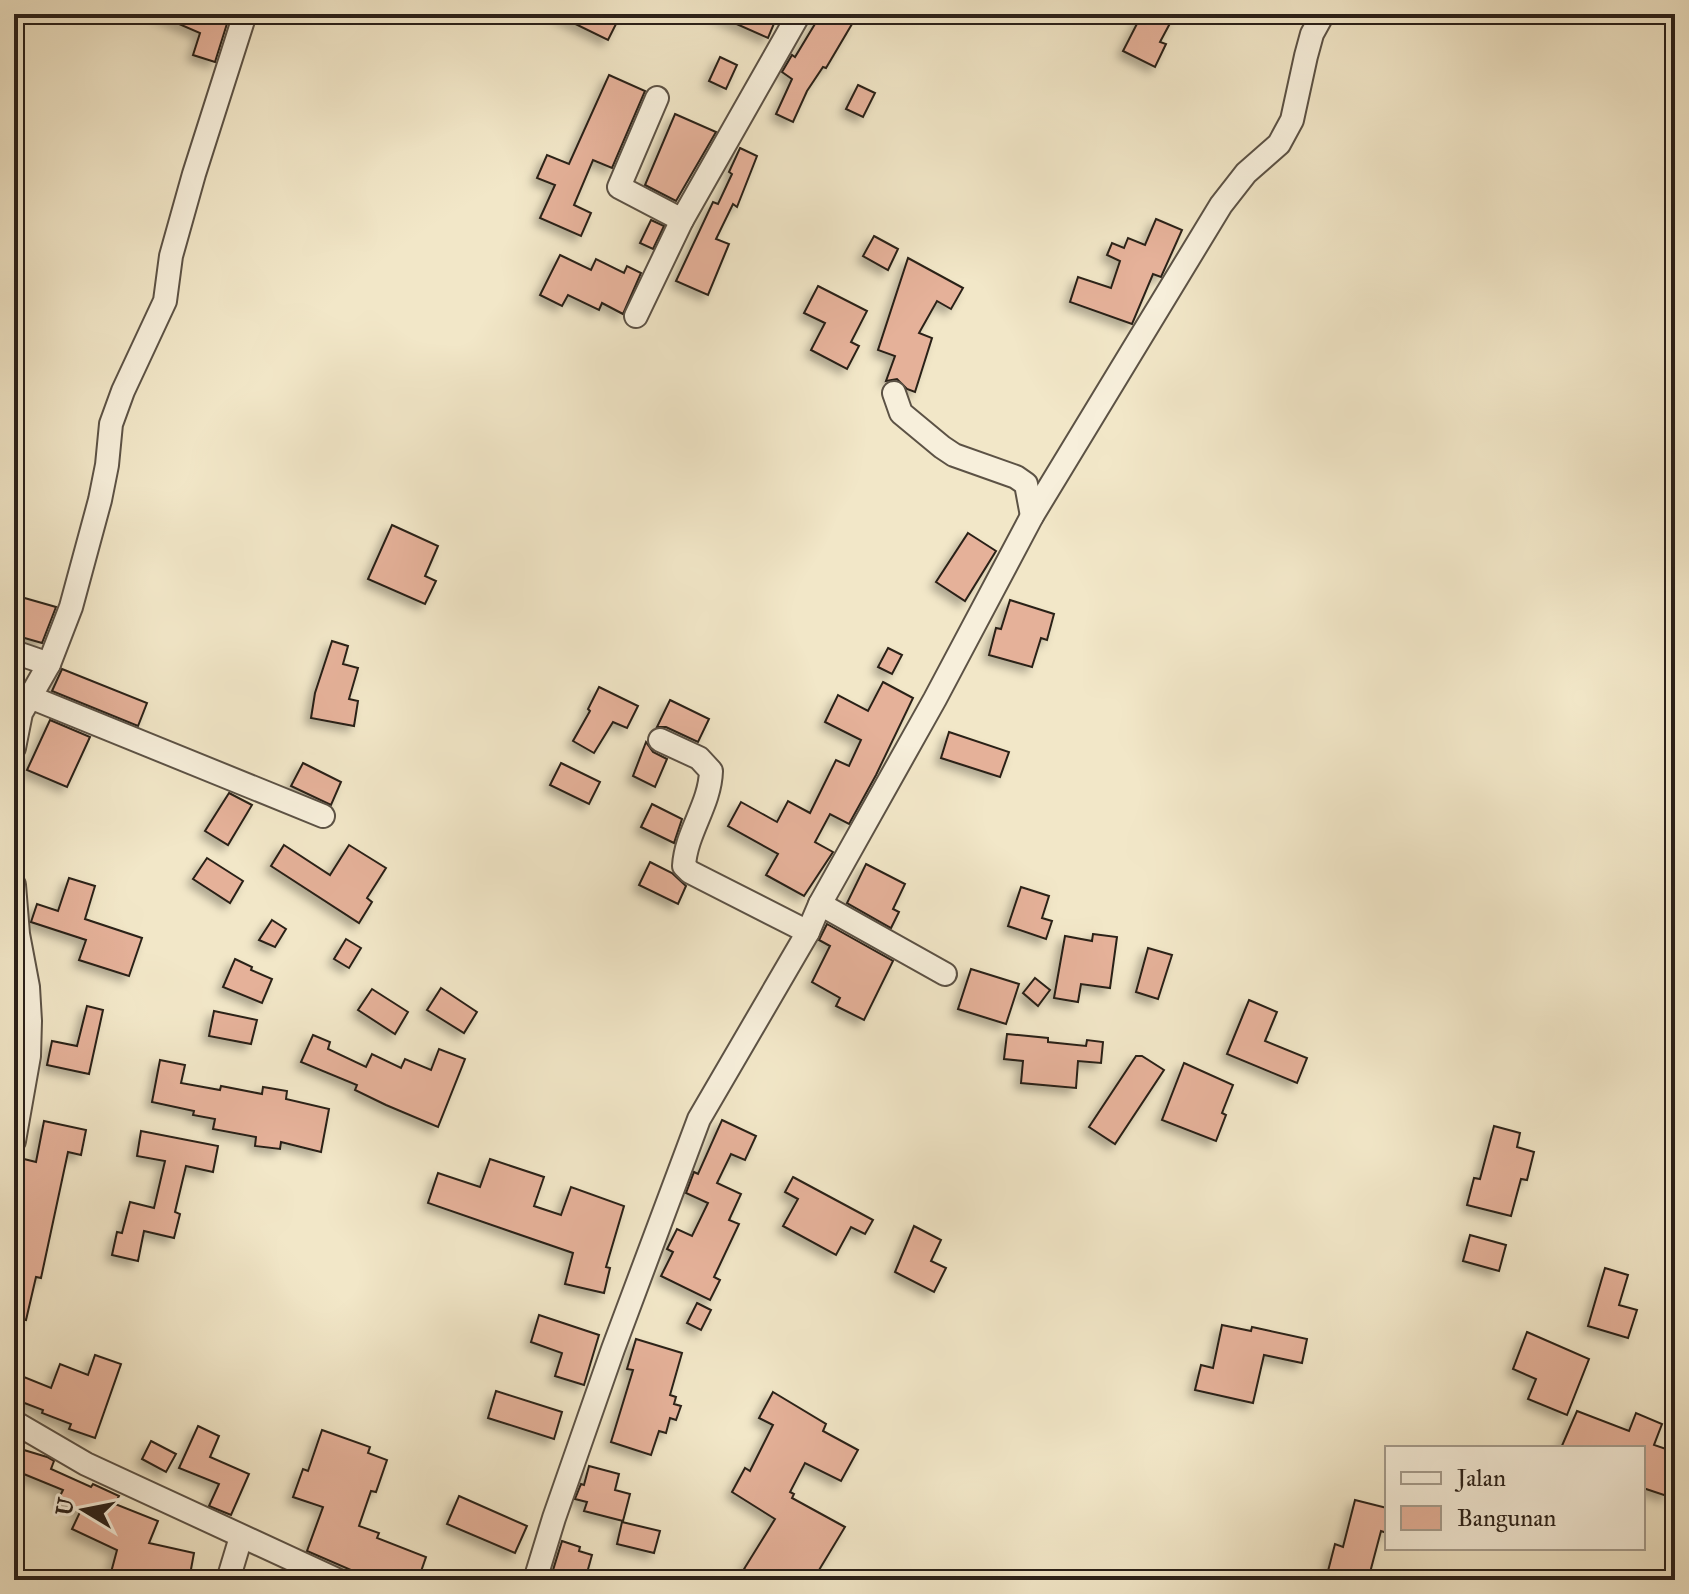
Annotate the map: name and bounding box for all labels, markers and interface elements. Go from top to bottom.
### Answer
legend [1385,1446,1645,1550]
text: Jalan [1454,1463,1506,1493]
north arrow [44,1470,124,1550]
text: U [50,1495,80,1518]
text: Bangunan [1457,1503,1556,1533]

